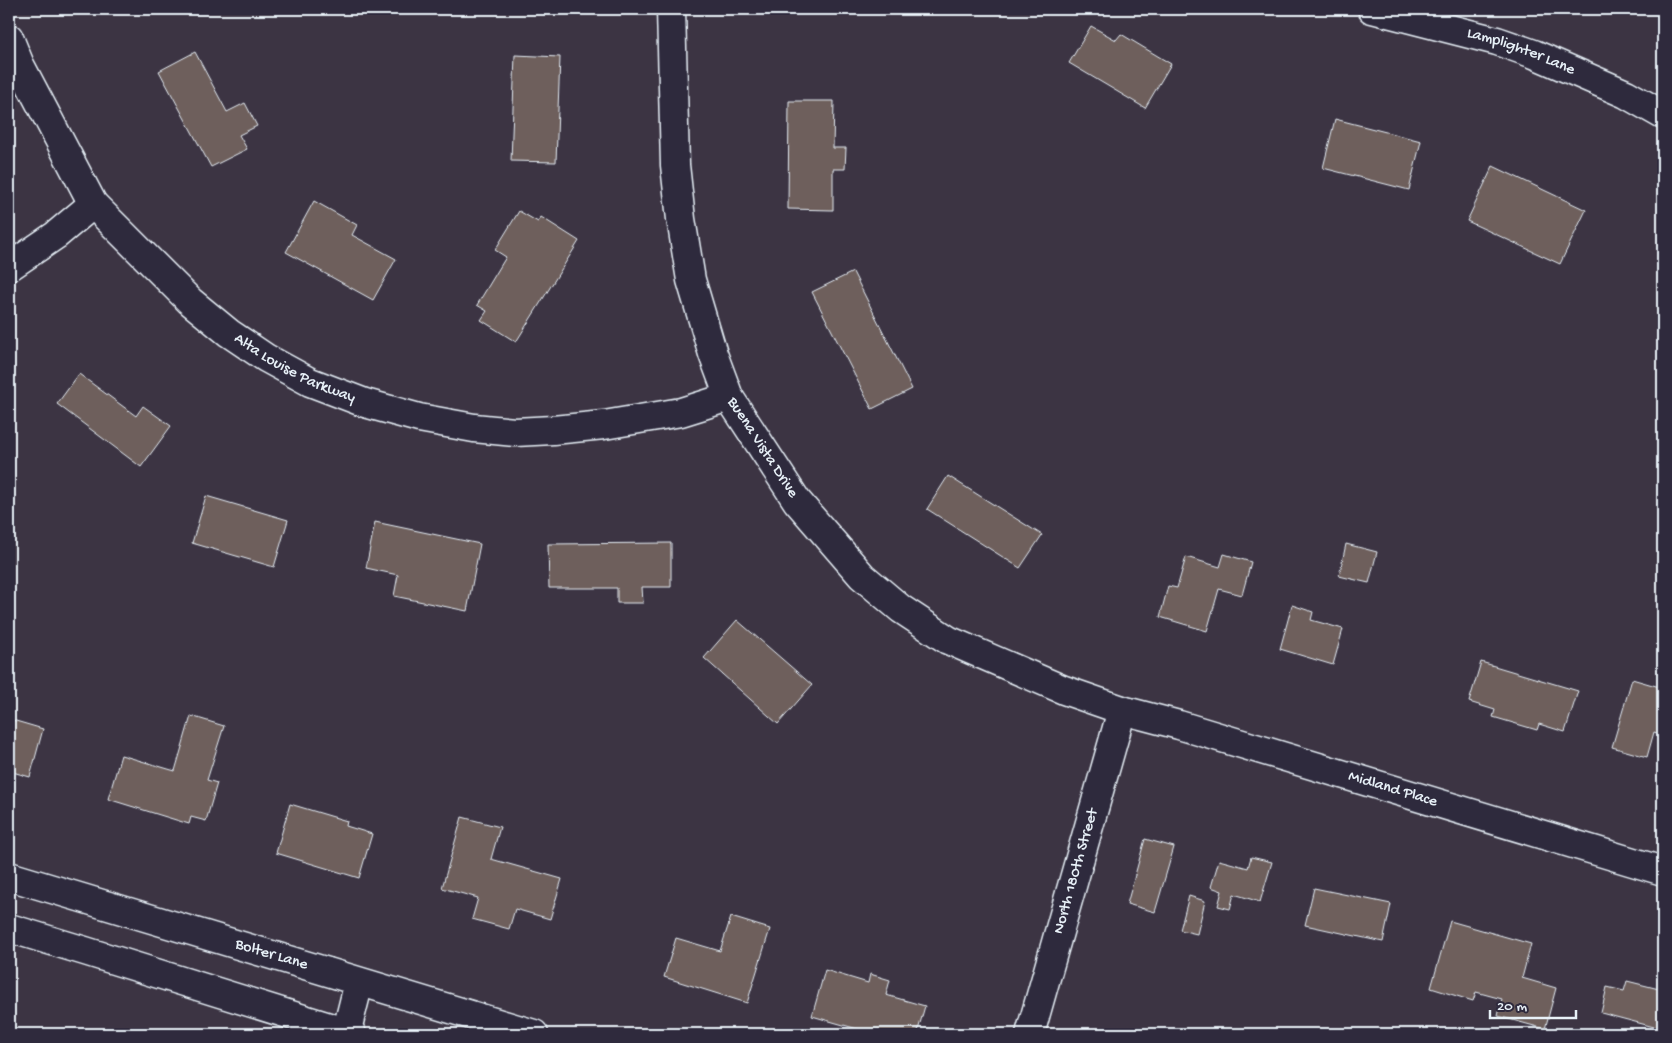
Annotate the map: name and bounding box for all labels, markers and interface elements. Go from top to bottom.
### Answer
street label: Lamplighter Lane [1465,24,1578,80]
street label: Alta Louise Parkway [230,329,358,408]
street label: Buena Vista Drive [722,393,803,502]
street label: Midland Place [1346,767,1440,812]
street label: North 180th Street [1049,805,1103,936]
street label: Bolter Lane [232,935,311,975]
scale bar [1490,988,1576,1020]
text: 20 m [1497,998,1527,1016]

